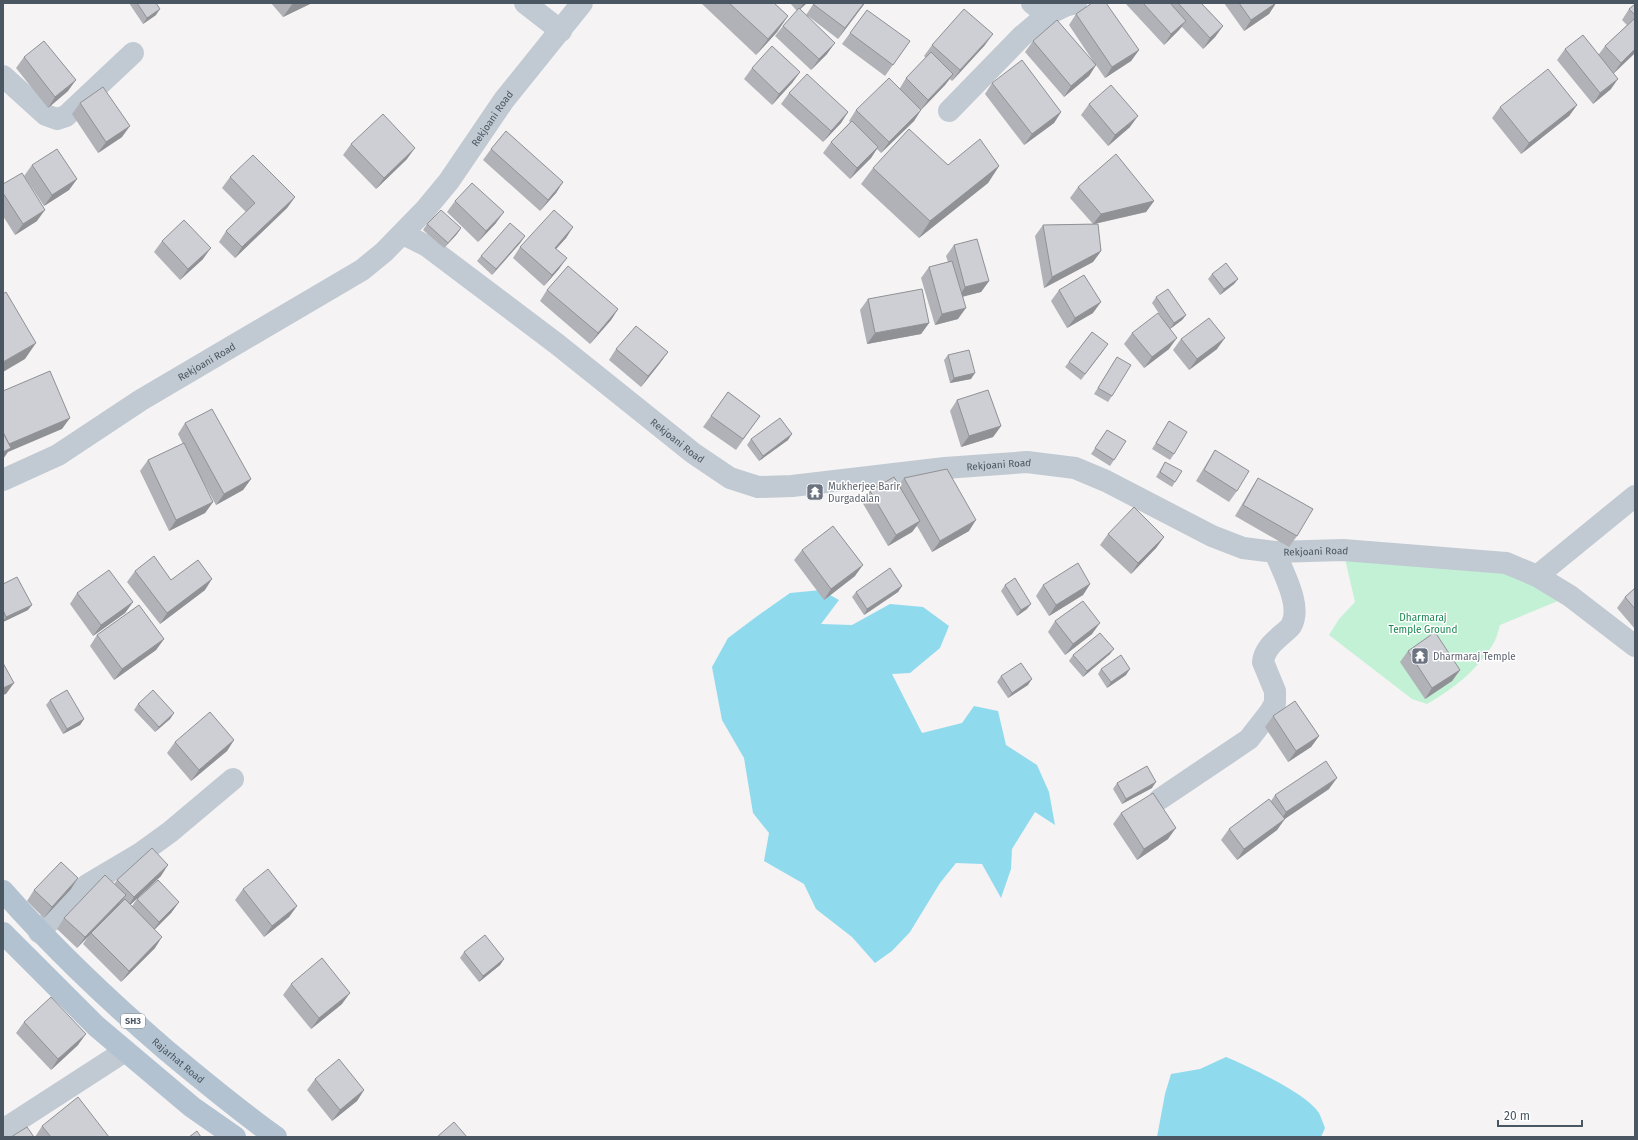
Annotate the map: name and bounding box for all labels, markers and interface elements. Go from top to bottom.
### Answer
street label: Rekjoani Road [469,89,516,149]
street label: Rekjoani Road [176,341,238,384]
street label: Rekjoani Road [648,416,706,466]
street label: Rekjoani Road [966,457,1032,473]
place label: Mukherjee Barir Durgadalan [828,481,900,505]
temple icon: Mukherjee Barir Durgadalan [805,482,825,502]
street label: Rekjoani Road [1283,545,1349,559]
park label: Dharmaraj Temple Ground [1389,612,1457,636]
temple icon: Dharmaraj Temple [1410,646,1430,666]
place label: Dharmaraj Temple [1433,651,1516,663]
road number: SH3 [121,1014,145,1028]
street label: Rajarhat Road [149,1036,206,1086]
scale bar [1498,1102,1582,1128]
text: 20 m [1504,1109,1530,1123]

